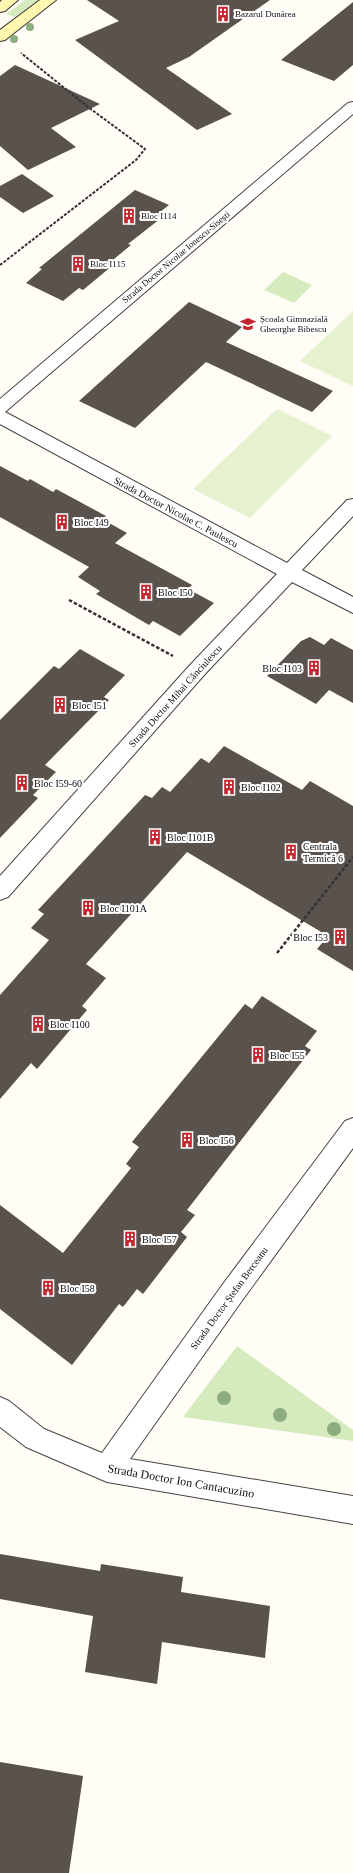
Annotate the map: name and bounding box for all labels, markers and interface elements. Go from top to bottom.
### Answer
building icon: Bazarul Dunărea [214,5,232,23]
place label: Bazarul Dunărea [235,9,296,19]
building icon: Bloc I114 [120,207,138,225]
street label: Strada Doctor Nicolae Ionescu-Sisești [120,209,232,305]
place label: Bloc I114 [141,211,177,221]
building icon: Bloc I115 [69,255,87,273]
place label: Bloc I115 [90,259,126,269]
place label: Școala Gimnazială Gheorghe Bibescu [260,314,328,334]
school or university icon: Școala Gimnazială Gheorghe Bibescu [239,315,257,333]
street label: Strada Doctor Nicolae C. Paulescu [112,474,240,550]
building icon: Bloc I49 [53,513,71,531]
place label: Bloc I49 [74,517,109,528]
building icon: Bloc I50 [137,583,155,601]
place label: Bloc I50 [158,587,193,598]
street label: Strada Doctor Mihai Cănciulescu [126,643,224,749]
building icon: Bloc I103 [305,659,323,677]
place label: Bloc I103 [262,663,302,674]
building icon: Bloc I51 [51,696,69,714]
place label: Bloc I51 [72,700,107,711]
building icon: Bloc I59-60 [13,774,31,792]
place label: Bloc I59-60 [34,778,82,789]
building icon: Bloc I102 [220,778,238,796]
place label: Bloc I102 [241,782,281,793]
building icon: Bloc I101B [146,828,164,846]
place label: Bloc I101B [167,832,214,843]
place label: Centrala Termică 6 [303,841,343,864]
building icon: Centrala Termică 6 [282,843,300,861]
building icon: Bloc I101A [79,899,97,917]
place label: Bloc I101A [100,903,148,914]
building icon: Bloc I53 [331,928,349,946]
place label: Bloc I53 [293,932,328,943]
building icon: Bloc I100 [29,1015,47,1033]
place label: Bloc I100 [50,1019,90,1030]
building icon: Bloc I55 [249,1046,267,1064]
place label: Bloc I55 [270,1050,305,1061]
building icon: Bloc I56 [178,1131,196,1149]
place label: Bloc I56 [199,1135,234,1146]
building icon: Bloc I57 [121,1230,139,1248]
place label: Bloc I57 [142,1234,177,1245]
street label: Strada Doctor Ștefan Berceanu [188,1245,270,1351]
building icon: Bloc I58 [39,1279,57,1297]
place label: Bloc I58 [60,1283,95,1294]
street label: Strada Doctor Ion Cantacuzino [106,1461,256,1501]

